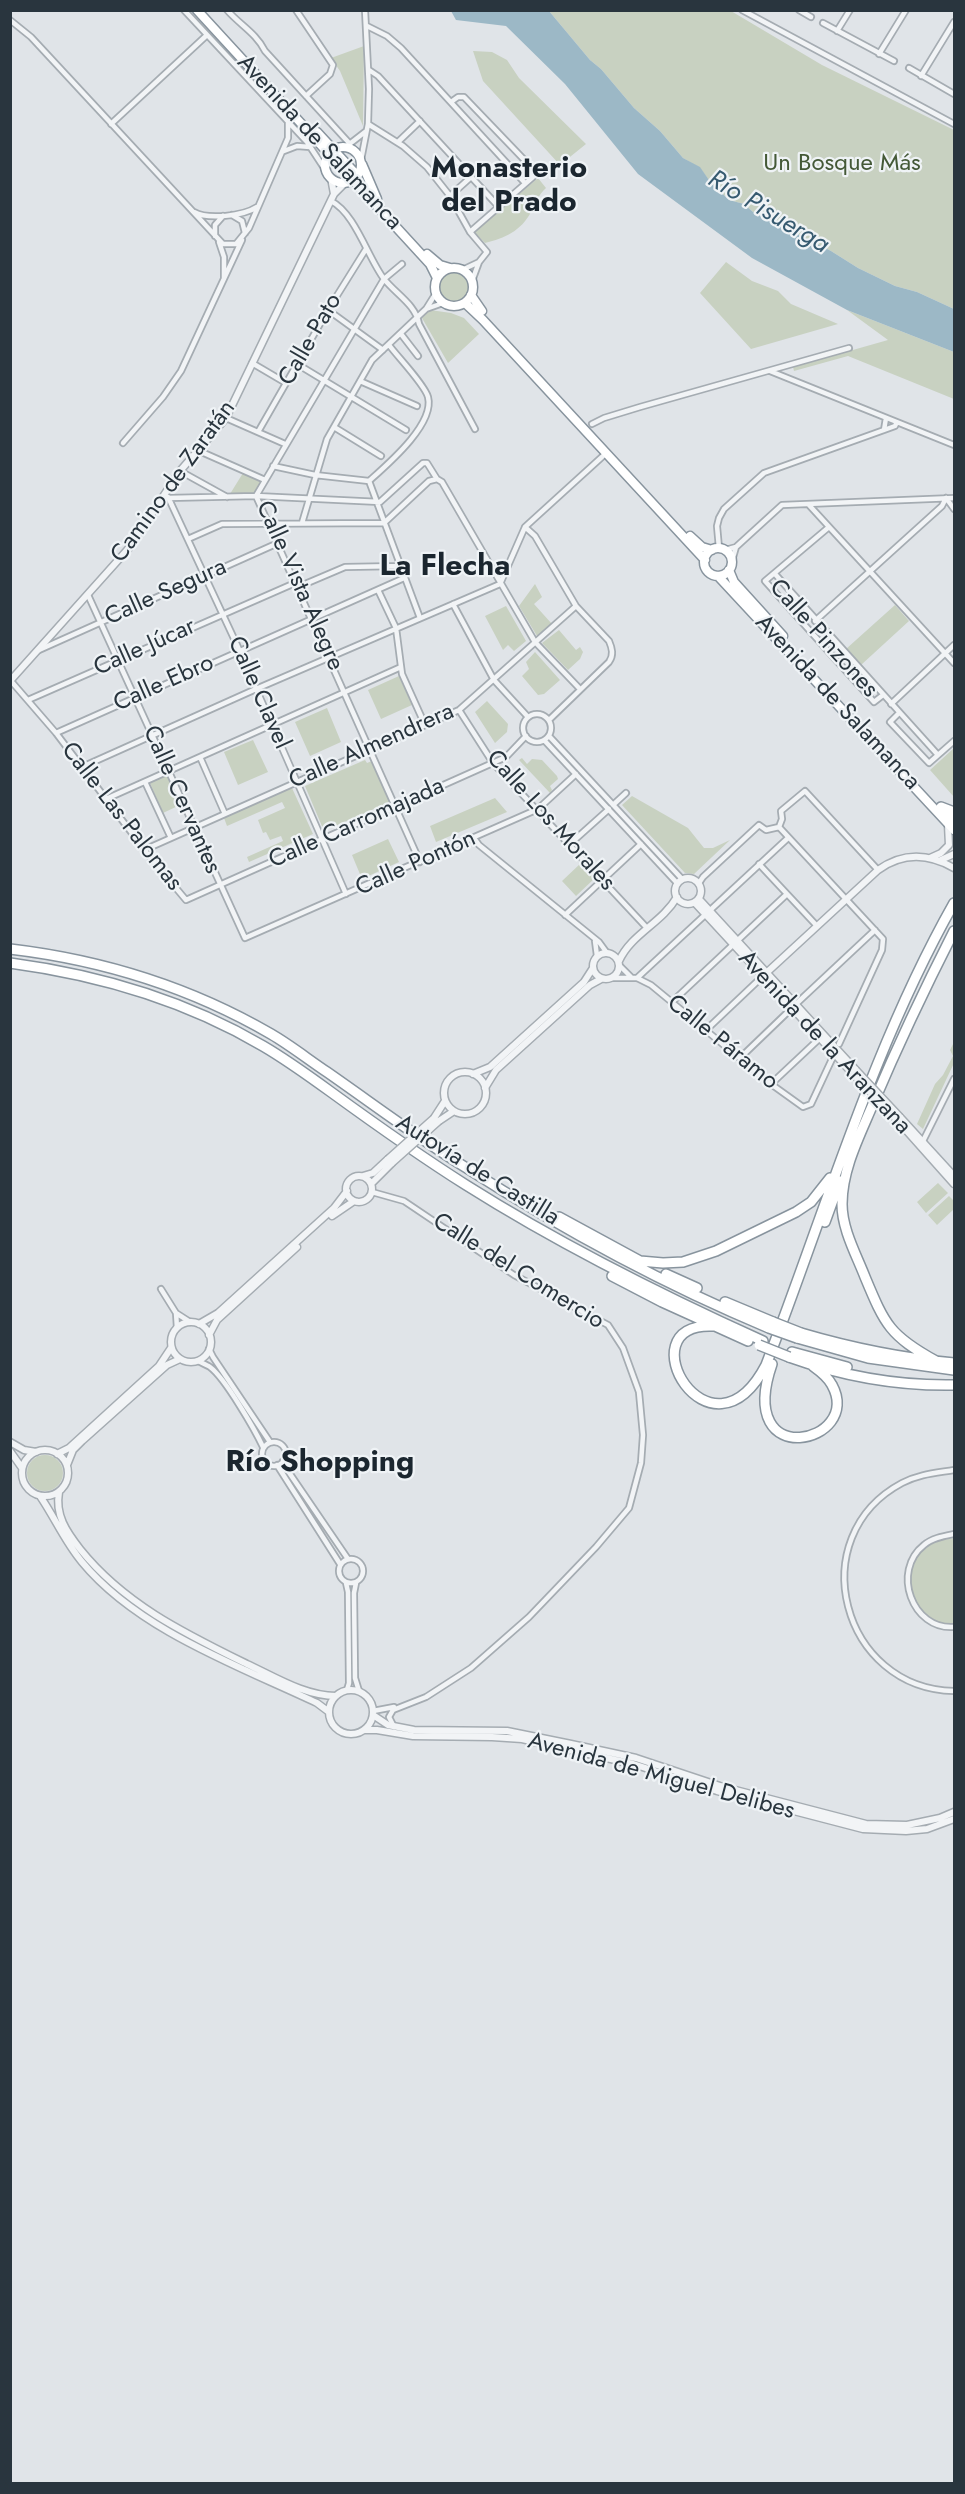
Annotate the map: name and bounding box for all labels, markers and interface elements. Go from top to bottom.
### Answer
street label: Avenida de Salamanca [230,49,408,237]
park label: Un Bosque Más [763,150,921,178]
district label: Monasterio del Prado [431,152,587,222]
water label: Río Pisuerga [702,165,834,261]
street label: Calle Pato [273,289,349,391]
street label: Camino de Zaratán [105,395,243,569]
street label: Calle Vista Alegre [249,497,349,675]
district label: La Flecha [380,550,510,586]
street label: Calle Segura [101,553,231,633]
street label: Calle Pinzones [762,574,884,704]
street label: Avenida de Salamanca [748,609,926,797]
street label: Calle Júcar [90,613,200,683]
street label: Calle Clavel [220,632,296,754]
street label: Calle Ebro [110,649,218,719]
street label: Calle Almendrera [285,698,459,796]
street label: Calle Cervantes [136,722,226,878]
street label: Calle Las Palomas [54,737,188,897]
street label: Calle Los Morales [479,745,621,897]
street label: Calle Carromajada [265,772,449,876]
street label: Calle Pontón [352,825,480,903]
street label: Avenida de la Aranzana [731,945,917,1141]
street label: Calle Páramo [660,989,784,1097]
street label: Autovía de Castilla [390,1109,564,1233]
street label: Calle del Comercio [427,1208,609,1336]
district label: Río Shopping [226,1446,414,1482]
street label: Avenida de Miguel Delibes [525,1728,797,1826]

